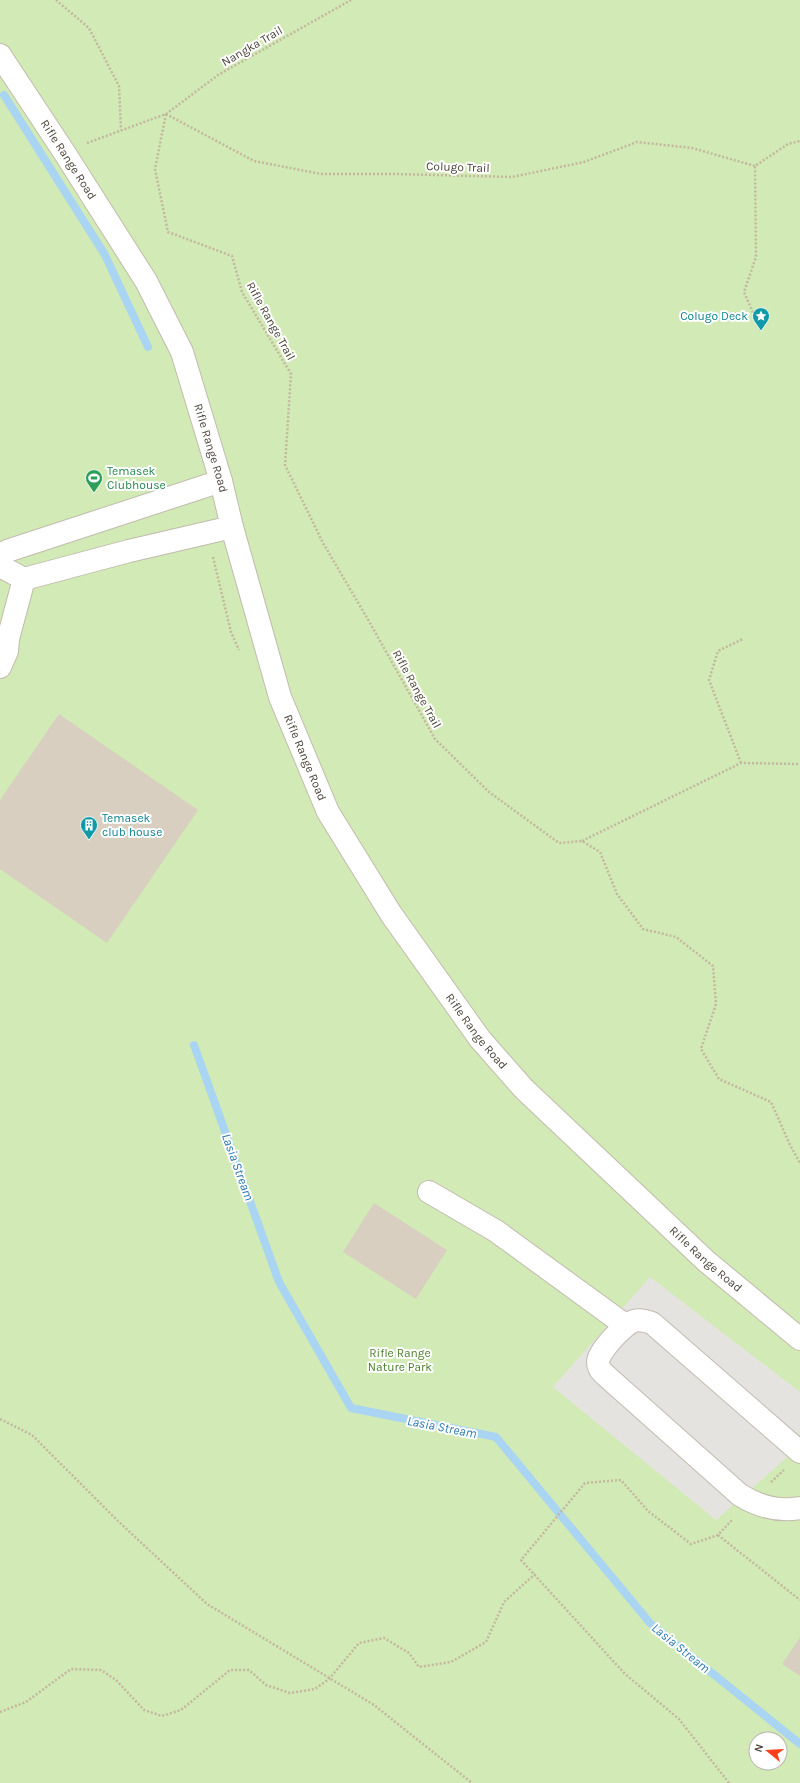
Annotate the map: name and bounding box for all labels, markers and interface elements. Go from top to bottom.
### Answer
street label: Nangka Trail [219,23,285,69]
street label: Rifle Range Road [38,117,99,202]
street label: Colugo Trail [426,159,490,175]
street label: Rifle Range Trail [244,279,298,363]
place icon: Colugo Deck [751,306,771,331]
place label: Colugo Deck [680,309,748,323]
street label: Rifle Range Road [191,402,231,494]
place label: Temasek Clubhouse [107,464,166,492]
sports icon: Temasek Clubhouse [84,468,104,493]
street label: Rifle Range Trail [390,647,444,731]
street label: Rifle Range Road [281,712,329,803]
place label: Temasek club house [102,811,162,839]
building icon: Temasek club house [79,815,99,840]
street label: Rifle Range Road [443,991,510,1072]
water label: Lasia Stream [219,1131,257,1203]
street label: Rifle Range Road [667,1223,745,1295]
park label: Rifle Range Nature Park [368,1346,432,1374]
water label: Lasia Stream [406,1413,478,1441]
water label: Lasia Stream [649,1620,713,1676]
north arrow [748,1731,788,1771]
text: N [752,1742,766,1754]

